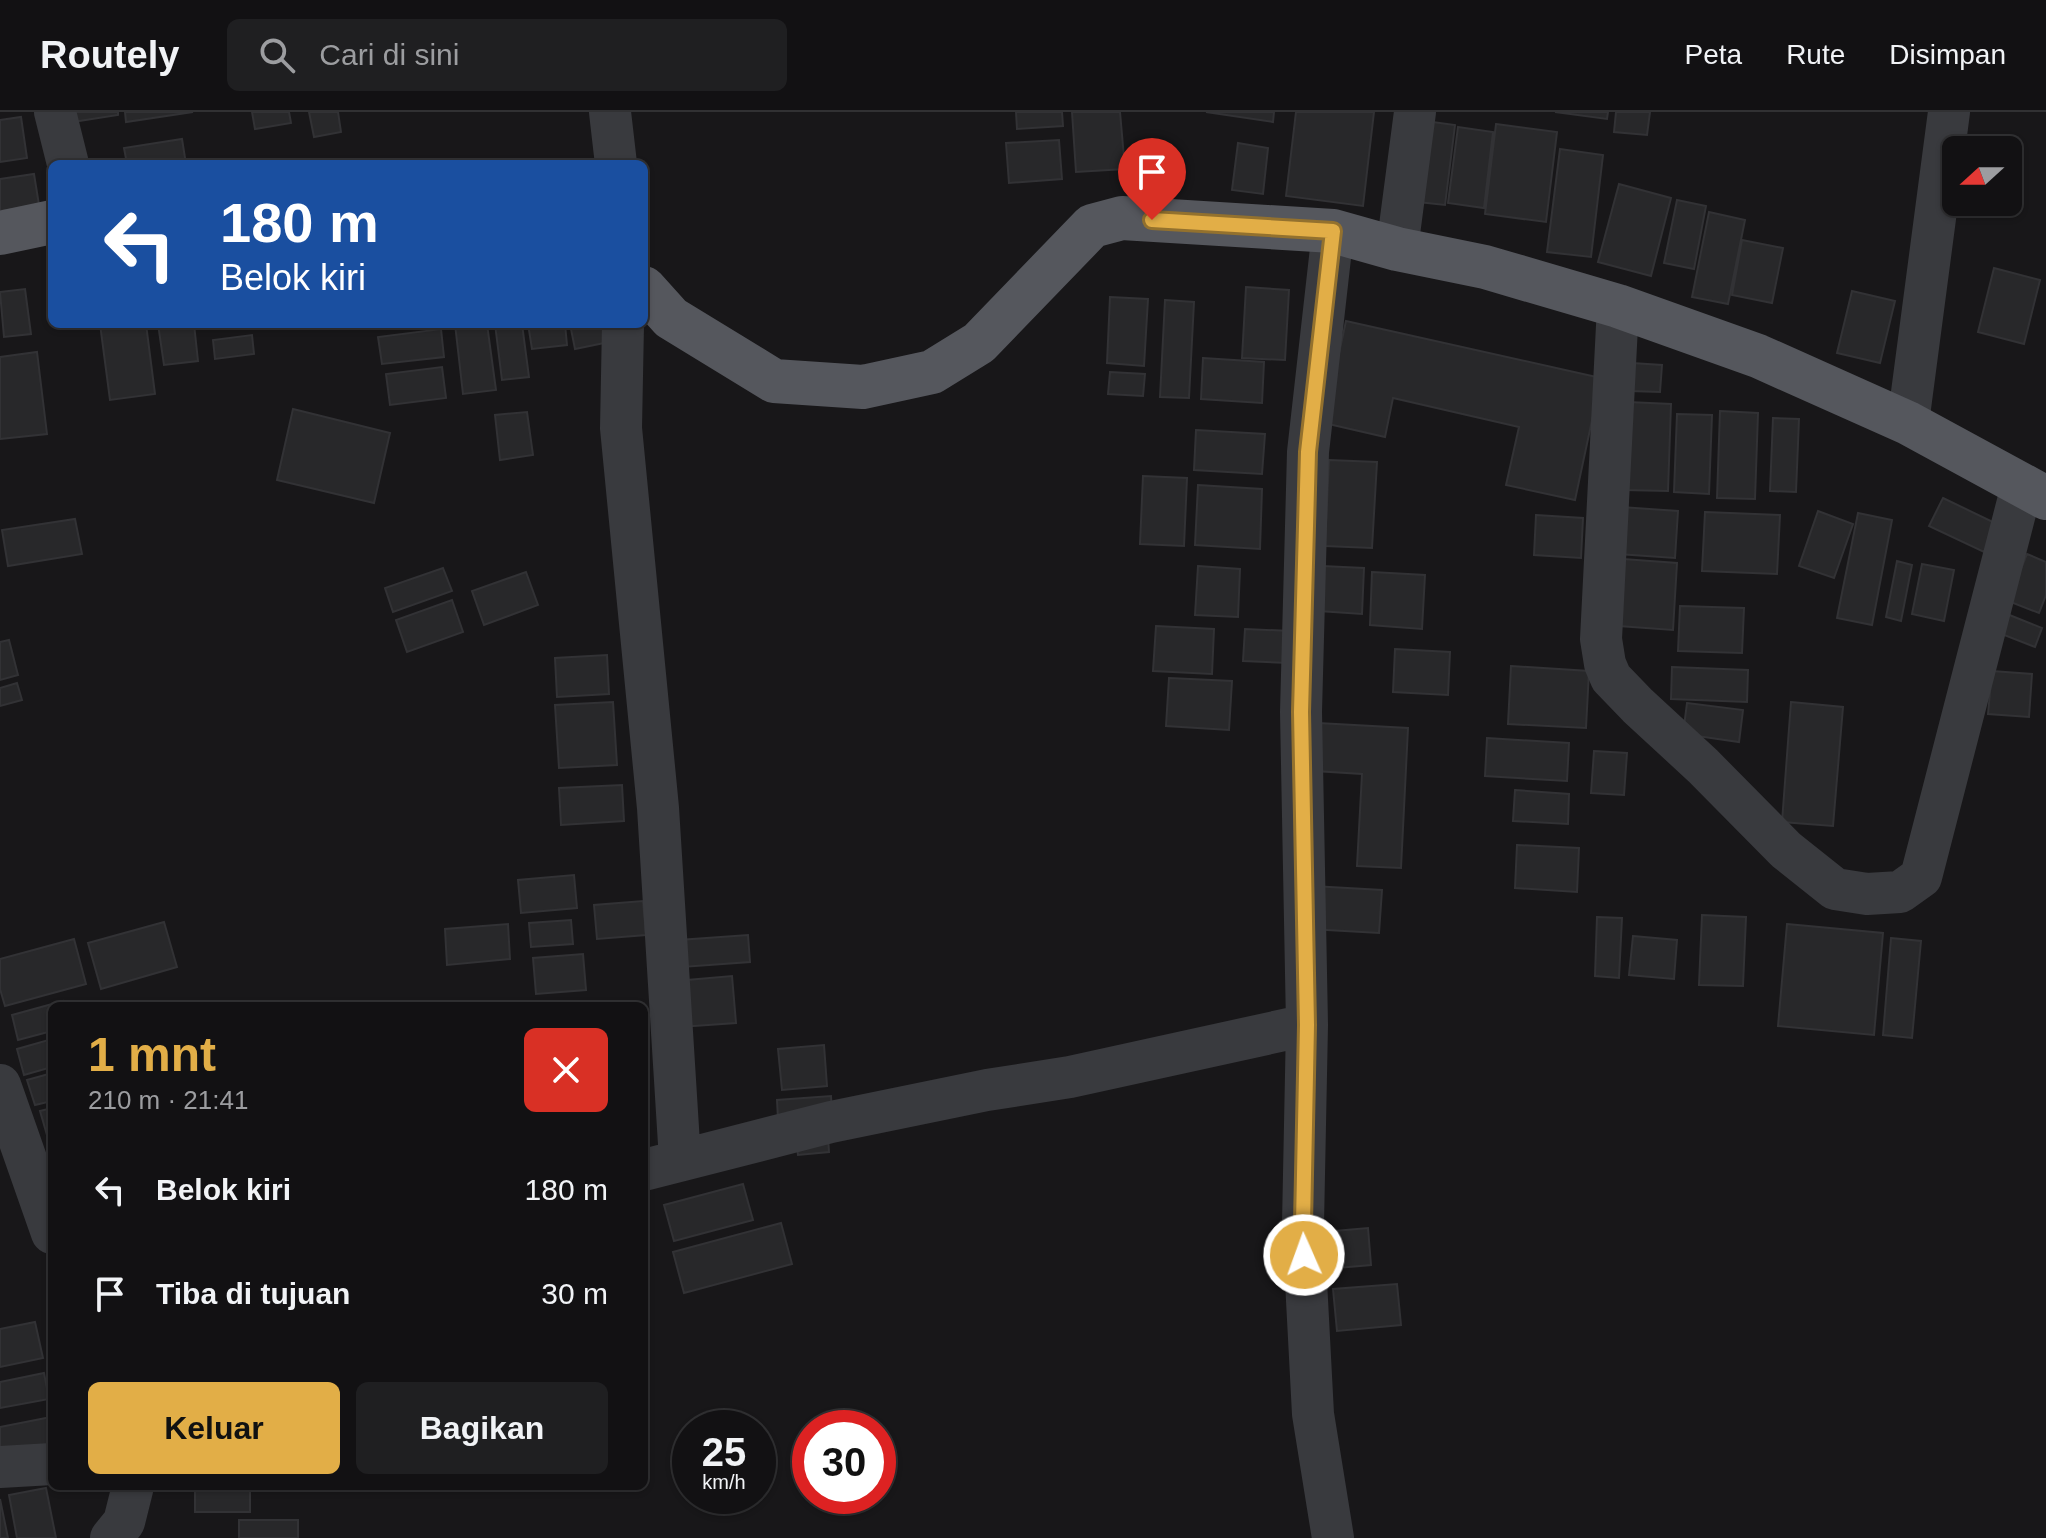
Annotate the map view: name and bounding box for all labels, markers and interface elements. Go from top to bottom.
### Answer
search box [227,19,787,91]
icon: search [255,33,299,77]
text: Routely [40,34,179,76]
text: Cari di sini [319,38,459,71]
text: Peta [1685,39,1742,70]
text: Rute [1786,39,1845,70]
text: Disimpan [1889,39,2006,70]
north arrow [1942,136,2022,216]
map controls [1942,136,2022,216]
pin [1118,138,1186,220]
icon: arrive [1130,150,1174,194]
text: 180 m [220,191,379,254]
icon: left [88,192,192,296]
text: Belok kiri [220,257,366,298]
text: 1 mnt [88,1028,216,1081]
button: close [524,1028,608,1112]
text: 210 m · 21:41 [88,1085,248,1115]
icon: left [88,1168,132,1212]
text: Belok kiri [156,1173,291,1206]
text: 180 m [525,1173,608,1206]
position arrow [1262,1213,1346,1297]
icon: arrive [88,1272,132,1316]
text: Tiba di tujuan [156,1277,350,1310]
text: 30 m [541,1277,608,1310]
button: Keluar [88,1382,340,1474]
button: Bagikan [356,1382,608,1474]
speed limit sign: 30 [792,1410,896,1514]
text: 25 [702,1430,746,1474]
text: km/h [702,1471,746,1493]

